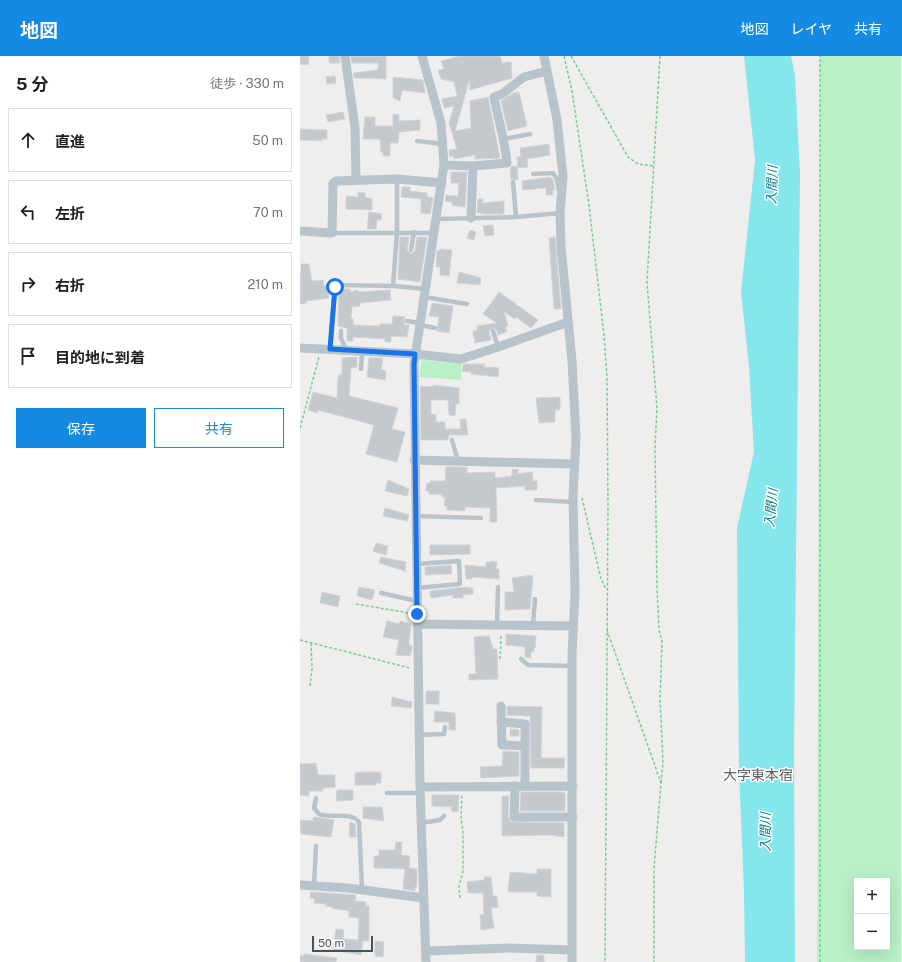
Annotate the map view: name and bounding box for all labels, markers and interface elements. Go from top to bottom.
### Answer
text: 地図 [20,19,58,41]
text: 地図 [740,21,768,37]
text: レイヤ [790,21,832,37]
text: 共有 [854,21,882,37]
text: 5 分 [16,74,48,94]
text: 徒歩 · 330 m [210,76,284,91]
icon: ahead [17,129,39,151]
text: 直進 [55,133,85,150]
text: 50 m [252,133,283,148]
water label: 入間川 [764,163,780,205]
icon: left [17,201,39,223]
text: 左折 [55,205,85,222]
text: 70 m [253,205,283,220]
icon: right [17,273,39,295]
text: 右折 [55,277,85,294]
text: 210 m [248,277,283,292]
route start [326,278,344,296]
icon: arrive [17,345,39,367]
text: 目的地に到着 [55,349,145,366]
button: 保存 [16,408,146,448]
button: 共有 [154,408,284,448]
water label: 入間川 [762,486,781,528]
route end [408,605,426,623]
district label: 大字東本宿 [723,767,793,783]
water label: 入間川 [758,811,773,852]
map controls [854,878,890,950]
button: + [854,878,890,914]
button: − [854,914,890,950]
scale bar [312,934,373,953]
text: 50 m [318,937,344,949]

